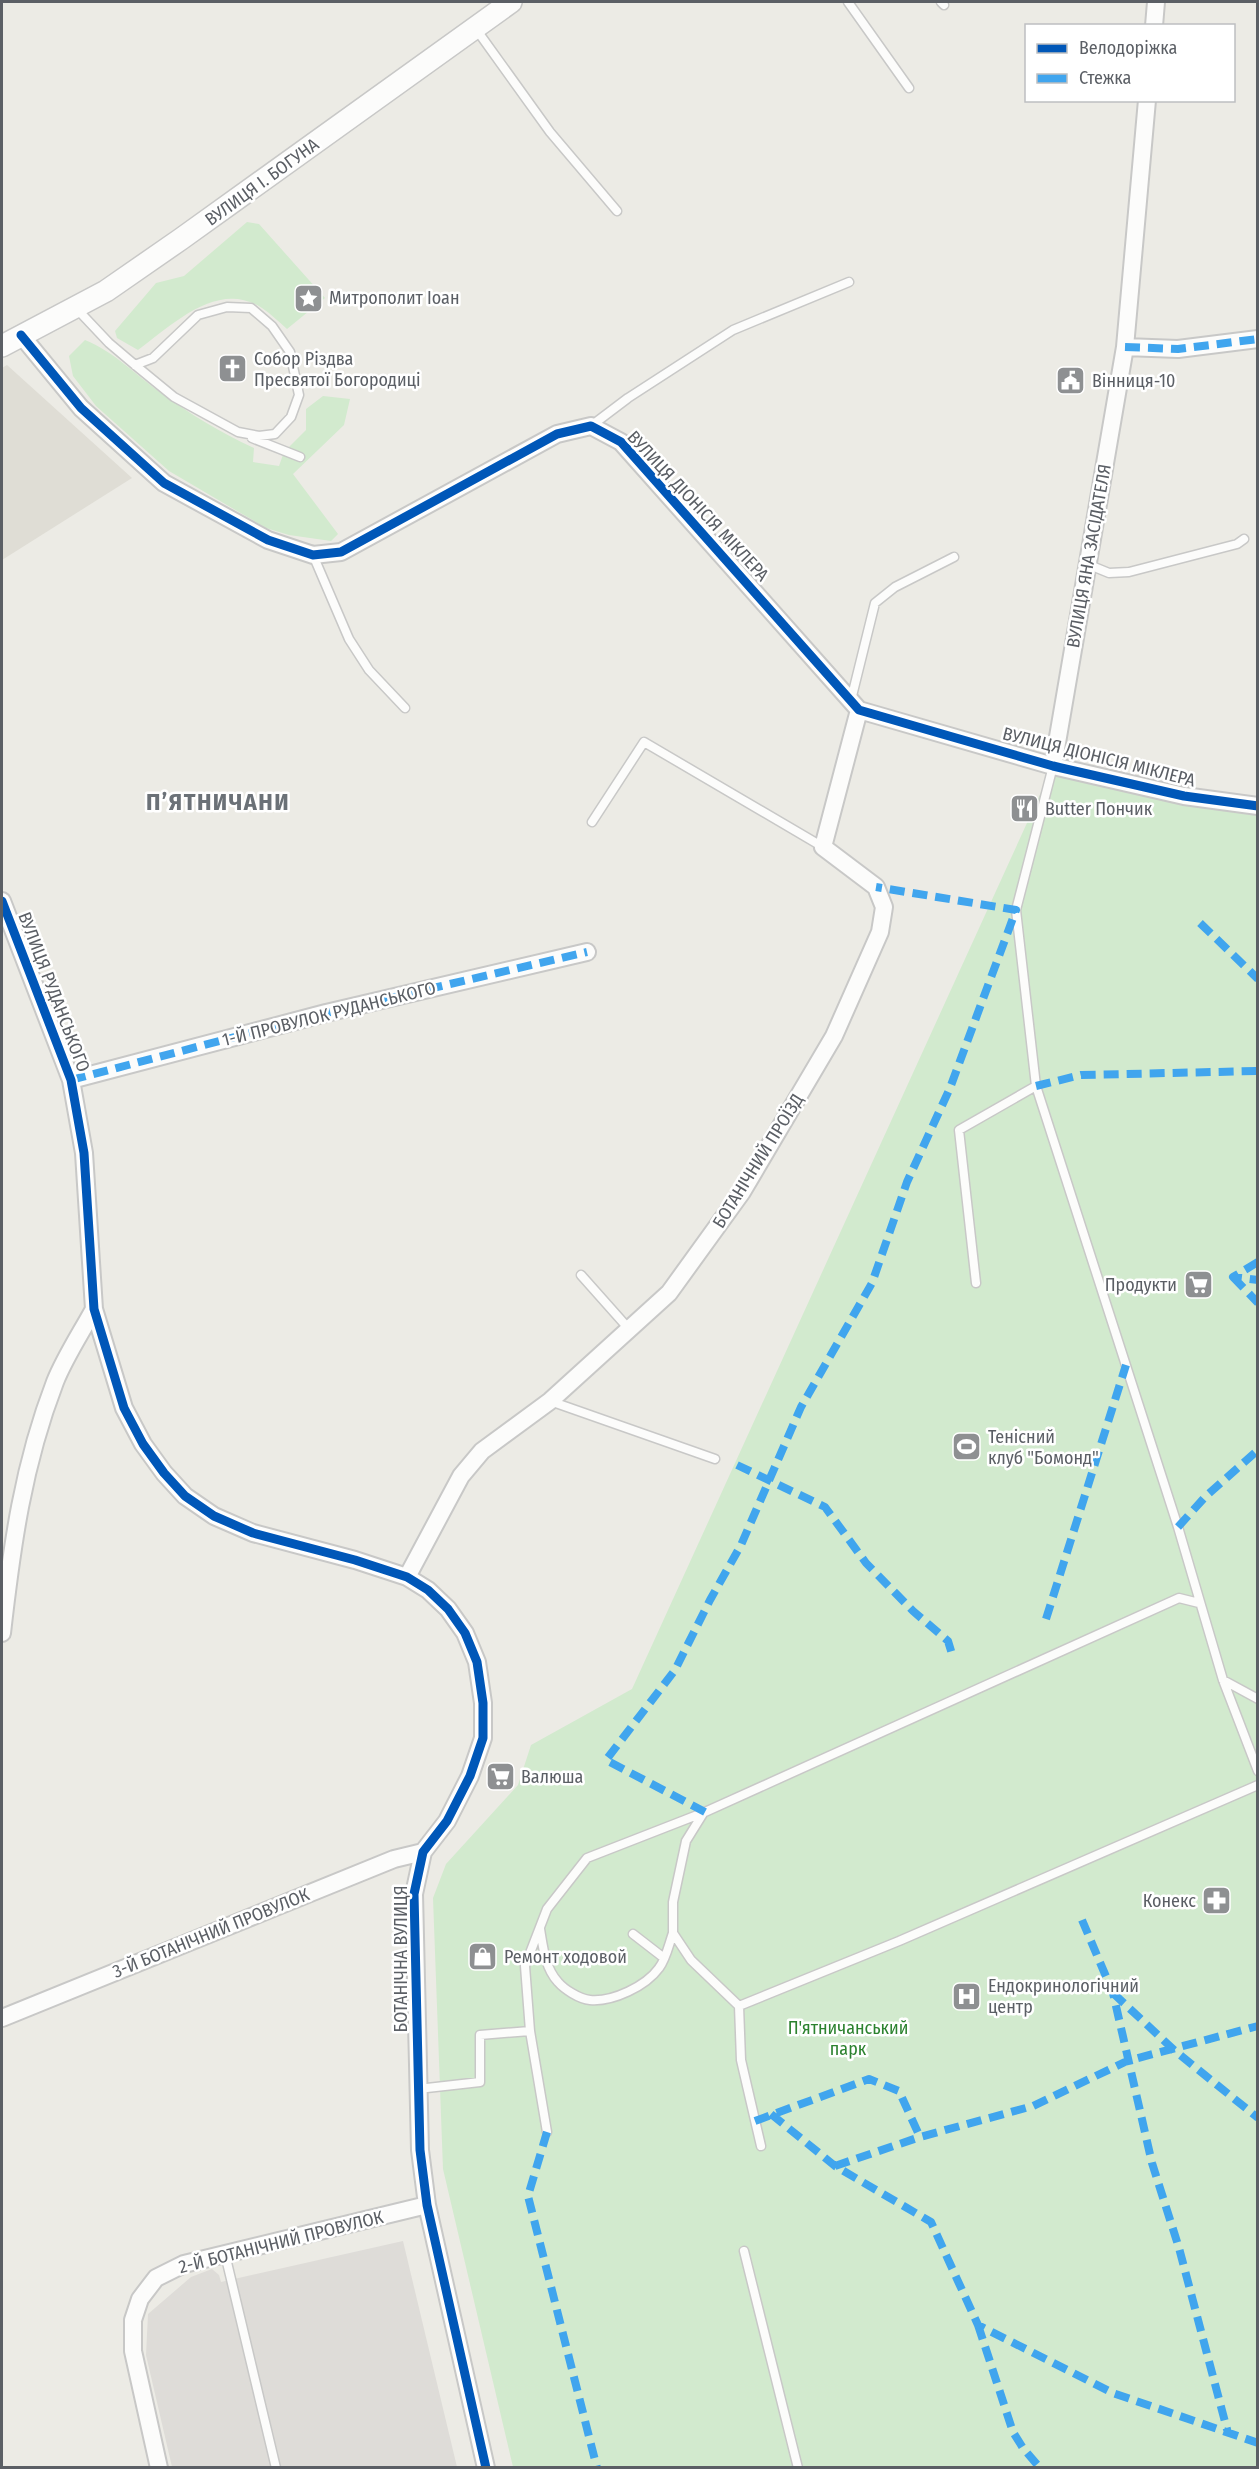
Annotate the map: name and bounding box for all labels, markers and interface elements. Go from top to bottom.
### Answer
legend [1025,24,1235,102]
text: Велодоріжка [1079,37,1177,59]
text: Стежка [1079,67,1132,89]
street label: ВУЛИЦЯ І. БОГУНА [201,133,324,231]
place icon: Митрополит Іоан [292,282,324,314]
place label: Митрополит Іоан [329,287,460,309]
place label: Собор Різдва Пресвятої Богородиці [254,348,421,391]
church icon: Собор Різдва Пресвятої Богородиці [217,353,249,385]
public building icon: Вінниця-10 [1055,365,1087,397]
place label: Вінниця-10 [1092,370,1175,392]
street label: ВУЛИЦЯ ДІОНІСІЯ МІКЛЕРА [623,426,774,586]
street label: ВУЛИЦЯ ЯНА ЗАСІДАТЕЛЯ [1062,462,1116,650]
street label: ВУЛИЦЯ ДІОНІСІЯ МІКЛЕРА [1000,722,1198,792]
district label: П’ЯТНИЧАНИ [146,788,290,816]
restaurant icon: Butter Пончик [1008,793,1040,825]
place label: Butter Пончик [1045,798,1153,820]
street label: ВУЛИЦЯ РУДАНСЬКОГО [13,909,95,1075]
street label: 1-Й ПРОВУЛОК РУДАНСЬКОГО [220,977,438,1051]
street label: БОТАНІЧНИЙ ПРОЇЗД [708,1090,808,1232]
supermarket icon: Продукти [1182,1269,1214,1301]
place label: Продукти [1105,1274,1177,1296]
place label: Тенісний клуб "Бомонд" [988,1426,1099,1469]
sports icon: Тенісний клуб "Бомонд" [951,1431,983,1463]
supermarket icon: Валюша [484,1761,516,1793]
place label: Валюша [521,1766,584,1788]
street label: 3-Й БОТАНІЧНИЙ ПРОВУЛОК [109,1883,313,1983]
street label: БОТАНІЧНА ВУЛИЦЯ [390,1885,412,2033]
pharmacy icon: Конекс [1201,1885,1233,1917]
place label: Конекс [1143,1890,1196,1912]
shop icon: Ремонт ходовой [467,1941,499,1973]
place label: Ремонт ходовой [504,1946,627,1968]
place label: Ендокринологічний центр [988,1975,1139,2018]
hospital icon: Ендокринологічний центр [951,1980,983,2012]
park label: П'ятничанський парк [788,2017,908,2060]
street label: 2-Й БОТАНІЧНИЙ ПРОВУЛОК [176,2206,386,2278]

